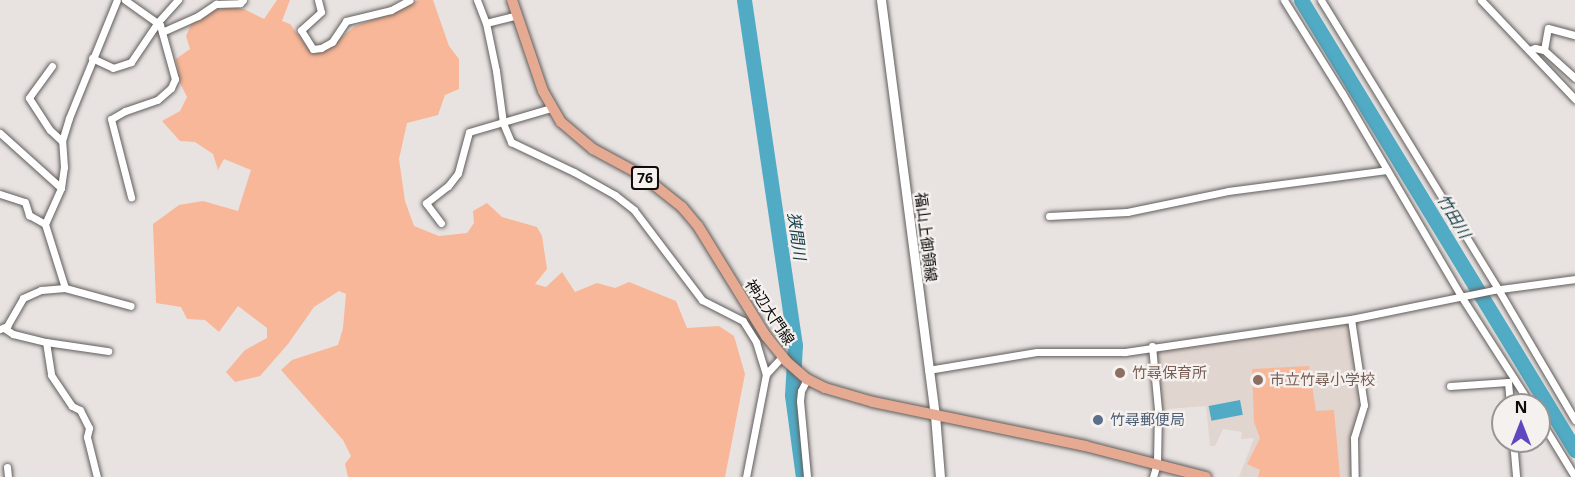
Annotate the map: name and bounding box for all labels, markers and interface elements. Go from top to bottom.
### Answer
road number: 76 [630,167,660,189]
water label: 竹田川 [1433,190,1475,242]
street label: 福山上御領線 [912,191,940,283]
water label: 狭間川 [784,211,810,261]
street label: 神辺大門線 [742,276,798,348]
place label: 竹尋保育所 [1132,364,1207,382]
marker: 竹尋保育所 [1113,366,1127,380]
place label: 市立竹尋小学校 [1270,371,1375,389]
marker: 市立竹尋小学校 [1251,373,1265,387]
north arrow [1491,393,1551,453]
text: N [1514,396,1528,418]
place label: 竹尋郵便局 [1110,411,1185,429]
marker: 竹尋郵便局 [1091,413,1105,427]

